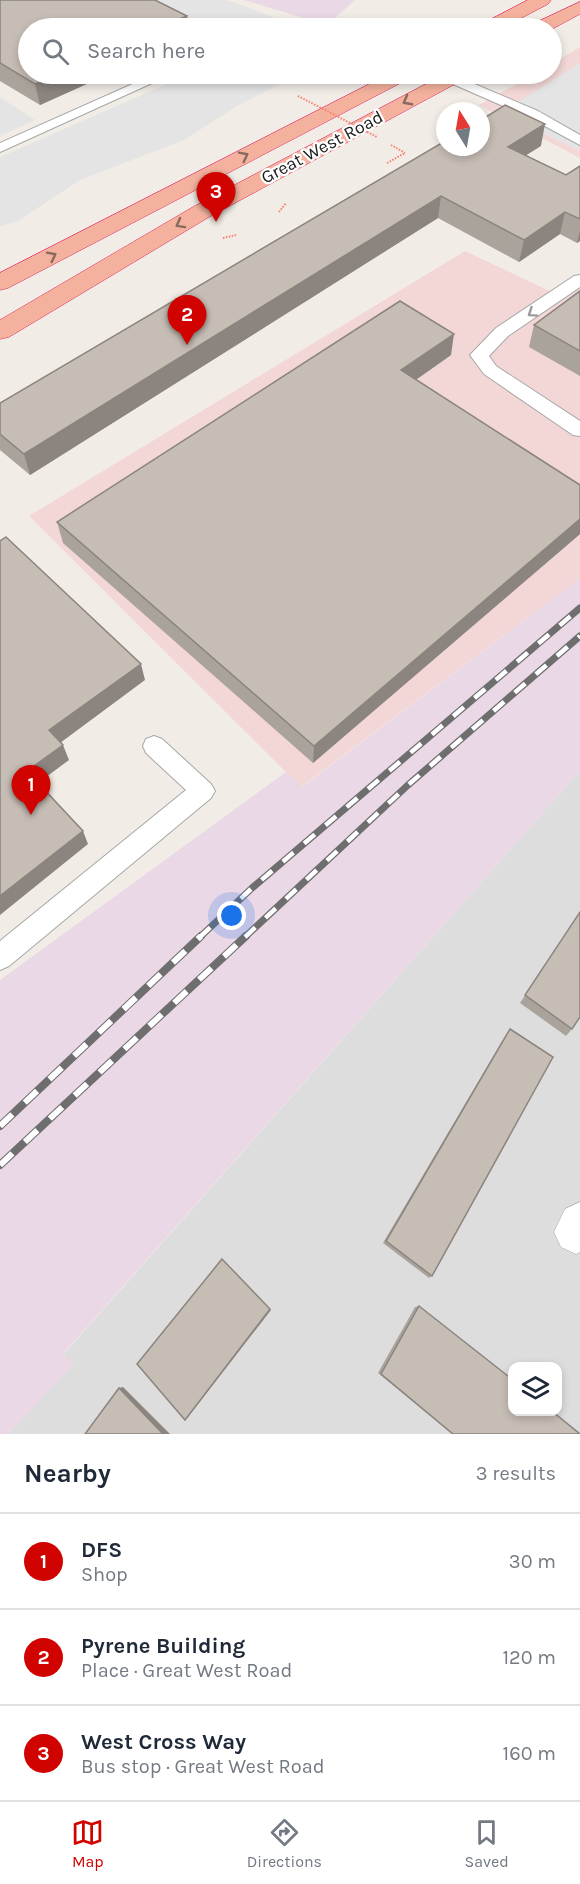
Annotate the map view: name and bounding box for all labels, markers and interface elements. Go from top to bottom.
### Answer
search box [18,18,562,84]
icon: search [39,35,72,68]
text: Search here [87,38,205,64]
one-way arrow [403,94,413,105]
north arrow [436,102,490,156]
street label: Great West Road [257,106,387,188]
one-way arrow [237,152,248,163]
pin: 3 [196,172,236,222]
one-way arrow [176,217,187,228]
one-way arrow [46,252,56,263]
pin: 2 [168,296,207,345]
one-way arrow [527,305,538,316]
pin: 1 [12,766,51,815]
your location [217,901,246,930]
map controls [508,1362,562,1416]
button: layers [508,1362,562,1416]
text: Nearby [24,1458,111,1489]
text: 3 results [476,1462,556,1485]
text: DFS [81,1537,122,1563]
text: 1 [40,1550,47,1573]
text: 30 m [509,1550,556,1573]
text: Shop [81,1563,128,1586]
text: Pyrene Building [81,1633,245,1659]
text: 2 [37,1646,50,1669]
text: 120 m [502,1646,556,1669]
text: Place · Great West Road [81,1659,292,1682]
text: West Cross Way [81,1729,246,1755]
text: 3 [37,1742,50,1765]
text: 160 m [503,1742,556,1765]
text: Bus stop · Great West Road [81,1755,325,1778]
tab: Map [71,1816,104,1871]
tab: Directions [247,1816,322,1871]
tab: Saved [465,1816,509,1871]

